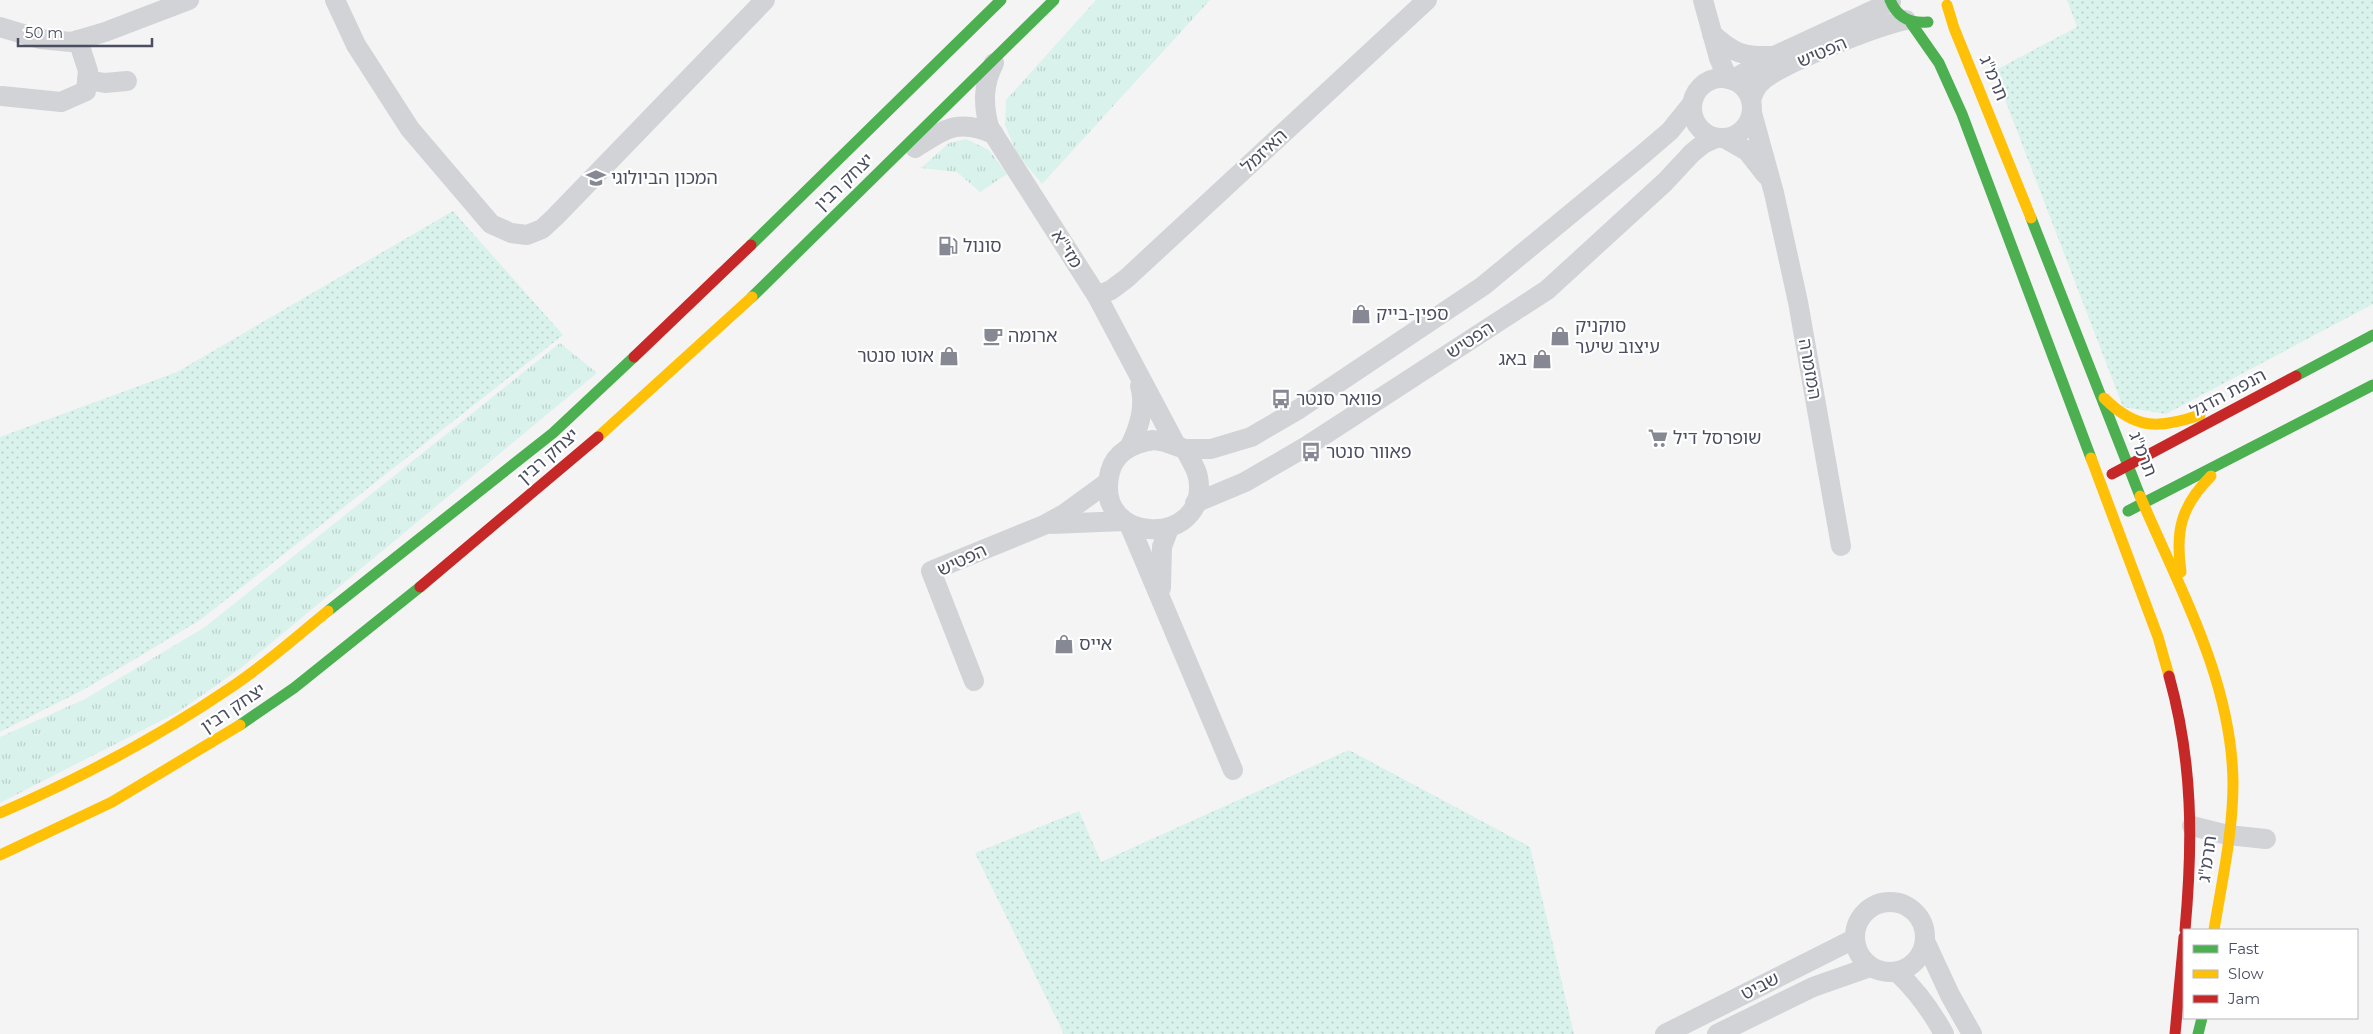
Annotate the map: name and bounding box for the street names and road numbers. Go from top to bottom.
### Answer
street label: הפטיש [1794,32,1850,72]
street label: תרמ"ג [1975,52,2013,104]
street label: האיזמל [1236,124,1292,178]
street label: יצחק רבין [810,149,878,215]
street label: מזי"א [1047,226,1087,272]
street label: הפטיש [1442,317,1498,363]
street label: המזמרה [1794,337,1826,401]
street label: הנפת הדגל [2186,364,2270,422]
street label: יצחק רבין [513,424,583,488]
street label: תרמ"ג [2124,428,2162,480]
street label: הפטיש [934,539,990,581]
street label: יצחק רבין [196,678,270,738]
street label: תרמ"ג [2193,834,2221,884]
street label: שביט [1737,967,1783,1005]

